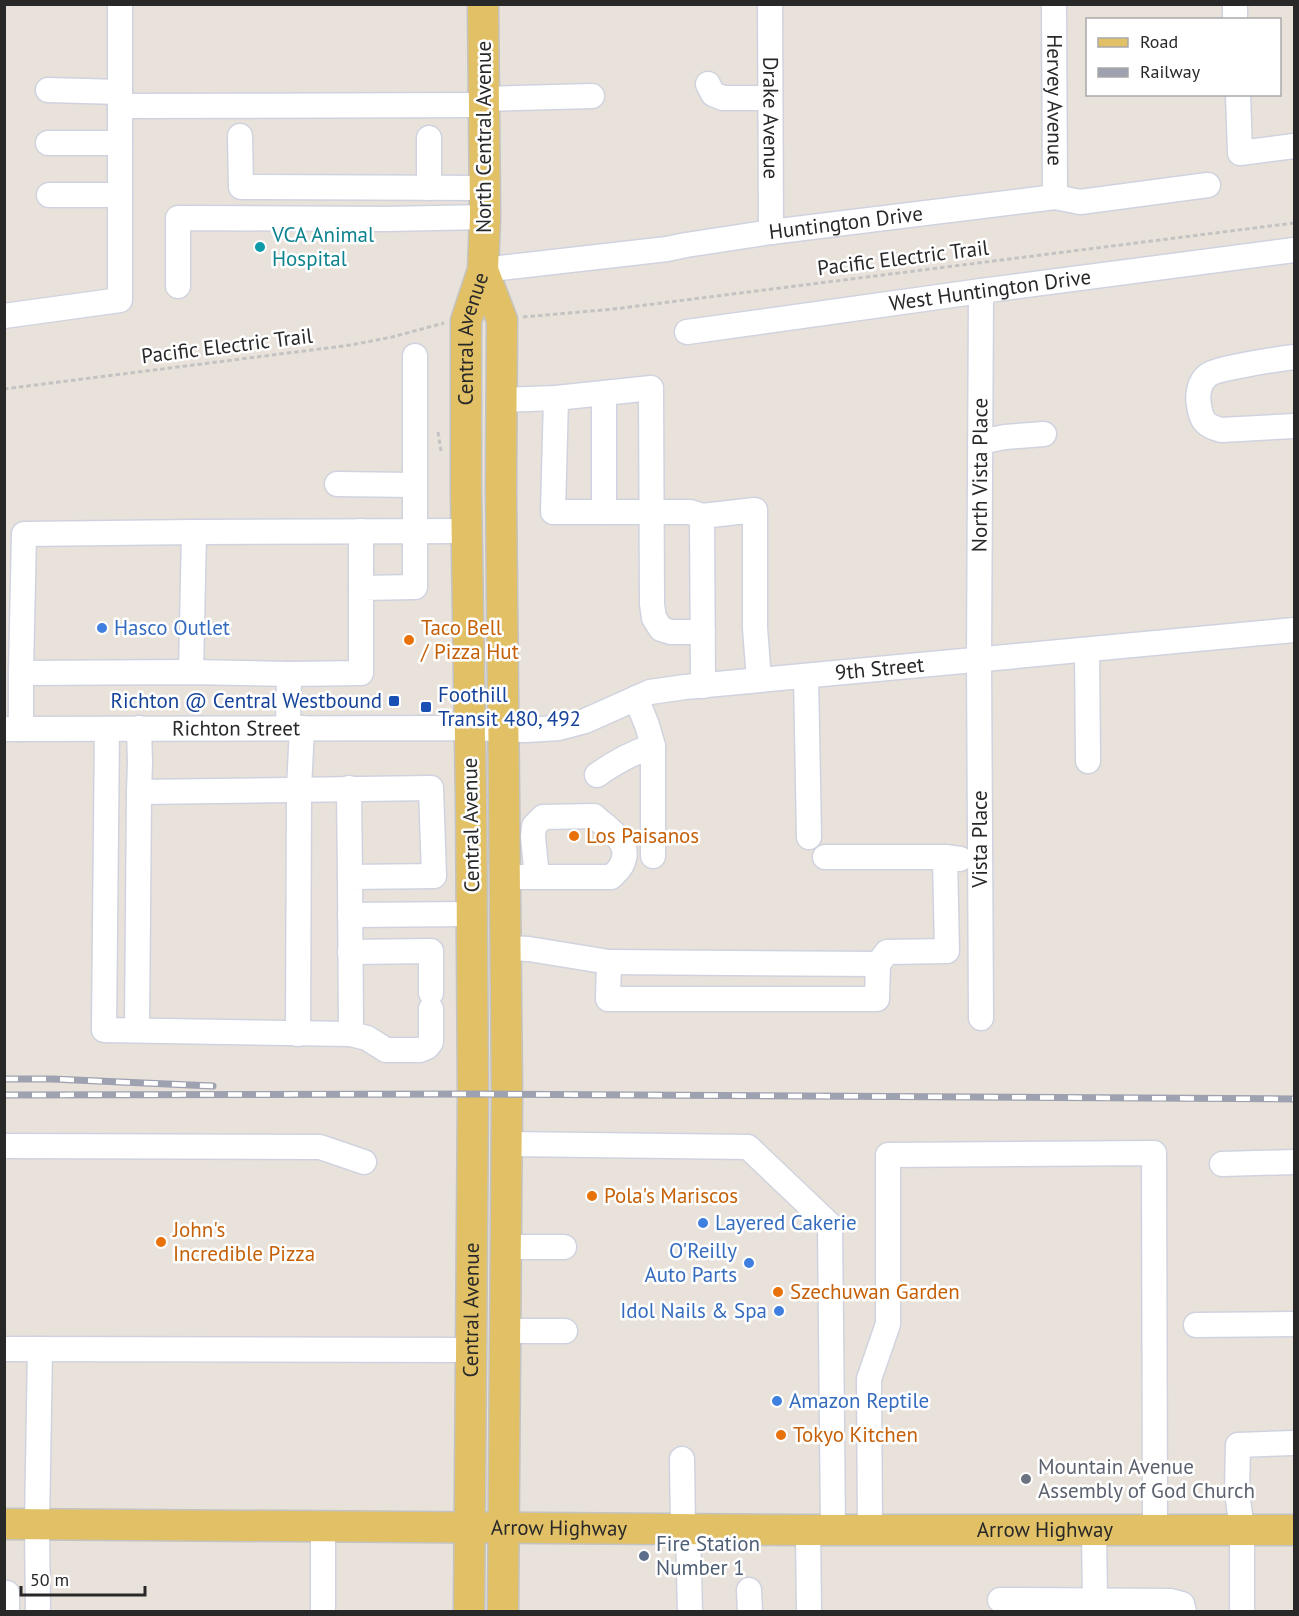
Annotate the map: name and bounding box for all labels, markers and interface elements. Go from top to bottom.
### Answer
legend [1086,18,1281,96]
text: Road [1140,30,1178,53]
street label: Hervey Avenue [1041,34,1069,166]
street label: North Central Avenue [470,41,497,233]
street label: Drake Avenue [757,57,785,179]
text: Railway [1140,60,1201,83]
street label: Huntington Drive [767,199,924,245]
place label: VCA Animal Hospital [271,221,374,272]
street label: Pacific Electric Trail [816,234,990,281]
marker: VCA Animal Hospital [253,240,267,254]
street label: West Huntington Drive [887,263,1093,317]
street label: Central Avenue [452,269,494,405]
street label: Pacific Electric Trail [140,322,314,369]
street label: North Vista Place [966,398,993,552]
place label: Hasco Outlet [114,614,230,641]
place label: Taco Bell / Pizza Hut [420,614,519,665]
marker: Hasco Outlet [95,621,109,635]
marker: Taco Bell / Pizza Hut [402,633,416,647]
street label: 9th Street [834,651,925,686]
place label: Foothill Transit 480, 492 [438,681,581,732]
place label: Richton @ Central Westbound [110,687,382,714]
marker: Richton @ Central Westbound [387,694,401,708]
marker: Foothill Transit 480, 492 [419,700,433,714]
street label: Richton Street [172,714,300,742]
street label: Central Avenue [456,757,485,893]
street label: Vista Place [966,790,993,889]
place label: Los Paisanos [586,822,699,849]
marker: Los Paisanos [567,829,581,843]
place label: Pola's Mariscos [604,1182,738,1209]
marker: Pola's Mariscos [585,1189,599,1203]
place label: Layered Cakerie [715,1209,857,1236]
place label: John's Incredible Pizza [172,1216,315,1267]
marker: Layered Cakerie [696,1216,710,1230]
marker: John's Incredible Pizza [154,1235,168,1249]
place label: O'Reilly Auto Parts [644,1237,737,1288]
street label: Central Avenue [457,1242,485,1378]
marker: O'Reilly Auto Parts [742,1256,756,1270]
place label: Szechuwan Garden [790,1278,960,1305]
marker: Szechuwan Garden [771,1285,785,1299]
place label: Idol Nails & Spa [620,1297,767,1324]
marker: Idol Nails & Spa [772,1304,786,1318]
place label: Amazon Reptile [789,1387,929,1414]
marker: Amazon Reptile [770,1394,784,1408]
place label: Tokyo Kitchen [793,1421,918,1448]
marker: Tokyo Kitchen [774,1428,788,1442]
place label: Mountain Avenue Assembly of God Church [1038,1453,1255,1504]
marker: Mountain Avenue Assembly of God Church [1019,1472,1033,1486]
street label: Arrow Highway [491,1514,627,1542]
street label: Arrow Highway [977,1516,1113,1543]
place label: Fire Station Number 1 [656,1530,760,1581]
marker: Fire Station Number 1 [637,1549,651,1563]
scale bar [21,1559,146,1597]
text: 50 m [30,1568,69,1591]

